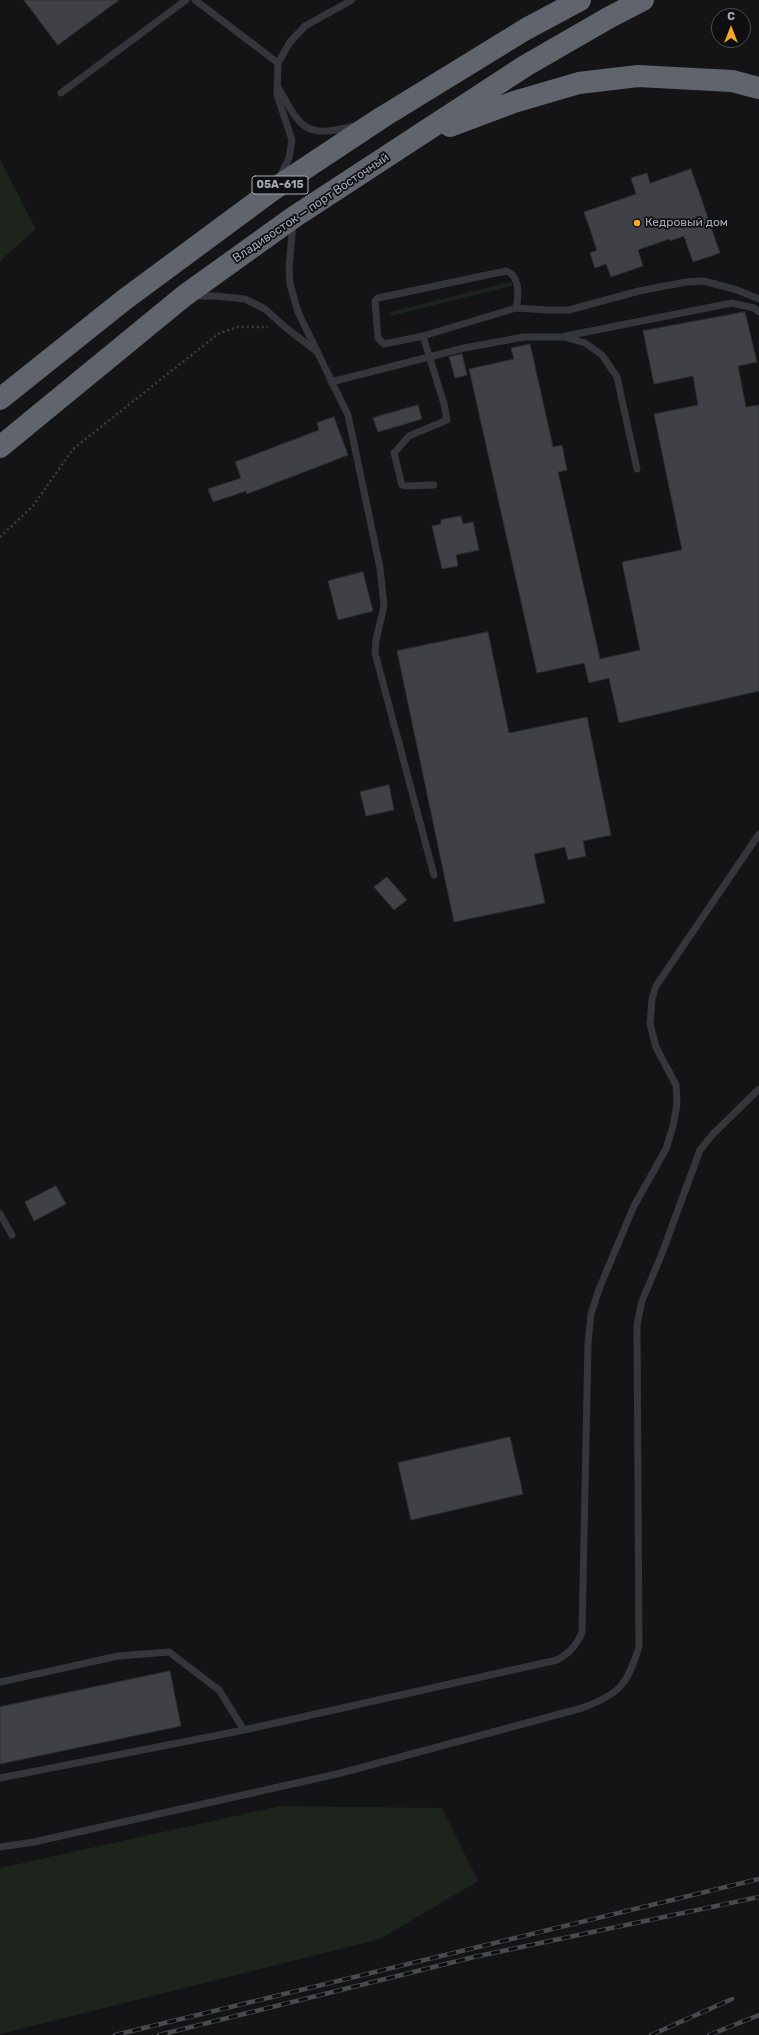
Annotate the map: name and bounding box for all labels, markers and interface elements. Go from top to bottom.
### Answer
north arrow [711,8,751,48]
text: С [727,10,735,23]
street label: Владивосток — порт Восточный [230,150,392,266]
road number: 05А-615 [252,176,308,194]
place label: Кедровый дом [645,216,728,230]
marker: Кедровый дом [632,218,642,228]

